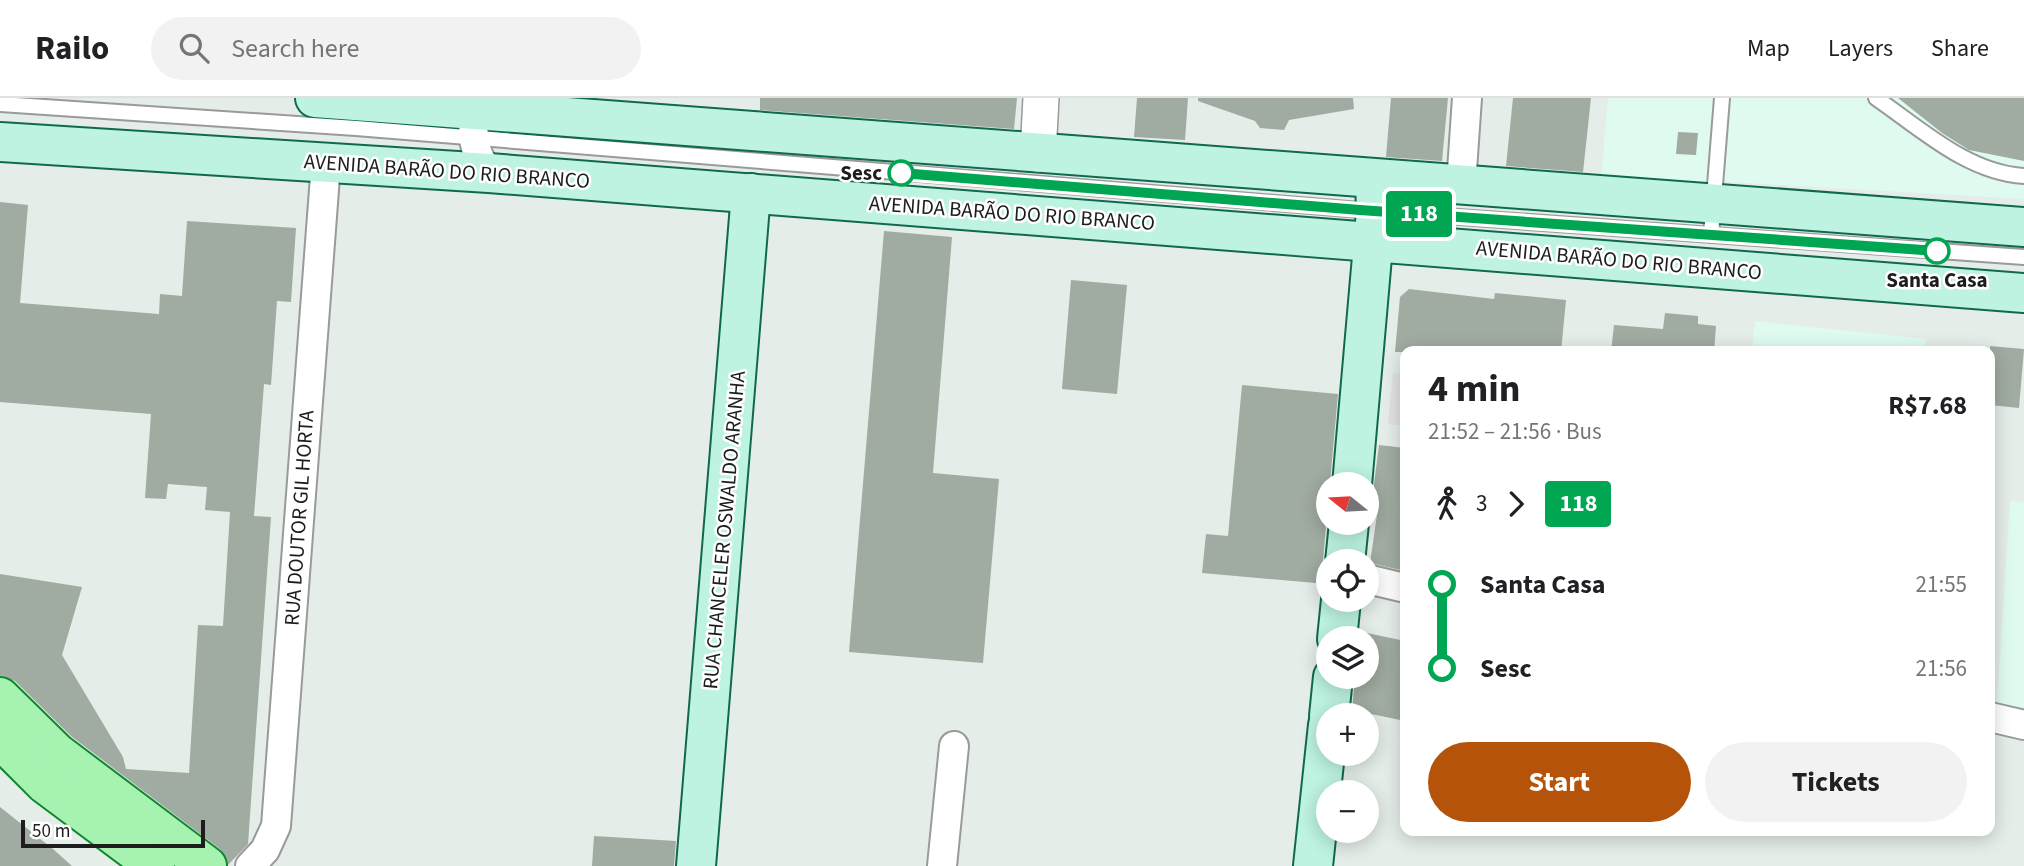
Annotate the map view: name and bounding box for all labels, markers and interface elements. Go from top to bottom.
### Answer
search box [151,17,641,80]
text: Railo [35,25,109,72]
icon: search [175,29,213,67]
text: Search here [231,30,359,67]
text: Map [1747,31,1790,66]
text: Layers [1828,31,1893,66]
text: Share [1931,31,1989,66]
street label: AVENIDA BARÃO DO RIO BRANCO [303,146,591,196]
place label: Sesc [840,158,882,188]
marker: Sesc [888,160,914,186]
street label: AVENIDA BARÃO DO RIO BRANCO [868,188,1156,238]
line badge: 118 [1379,191,1459,237]
text: 118 [1400,196,1438,231]
street label: AVENIDA BARÃO DO RIO BRANCO [1475,233,1763,287]
marker: Santa Casa [1924,238,1950,264]
place label: Santa Casa [1886,265,1988,295]
text: 4 min [1428,362,1520,416]
street label: RUA CHANCELER OSWALDO ARANHA [695,369,753,691]
text: R$7.68 [1888,387,1967,424]
street label: RUA DOUTOR GIL HORTA [277,409,322,627]
text: 21:52 – 21:56 · Bus [1428,415,1602,448]
north arrow [1316,472,1379,536]
map controls [1316,472,1379,843]
icon: walk [1428,485,1466,523]
icon: forward [1497,485,1535,523]
text: 118 [1559,486,1597,521]
text: 3 [1476,487,1487,520]
button: locate [1316,549,1379,612]
text: Santa Casa [1480,566,1605,603]
text: 21:55 [1916,568,1967,601]
button: layers [1316,626,1379,689]
text: Sesc [1480,650,1532,687]
text: 21:56 [1916,652,1967,685]
button: + [1316,703,1379,766]
button: Start [1428,742,1691,822]
button: Tickets [1705,742,1967,822]
button: − [1316,780,1379,843]
scale bar [21,817,205,849]
text: 50 m [32,818,70,845]

